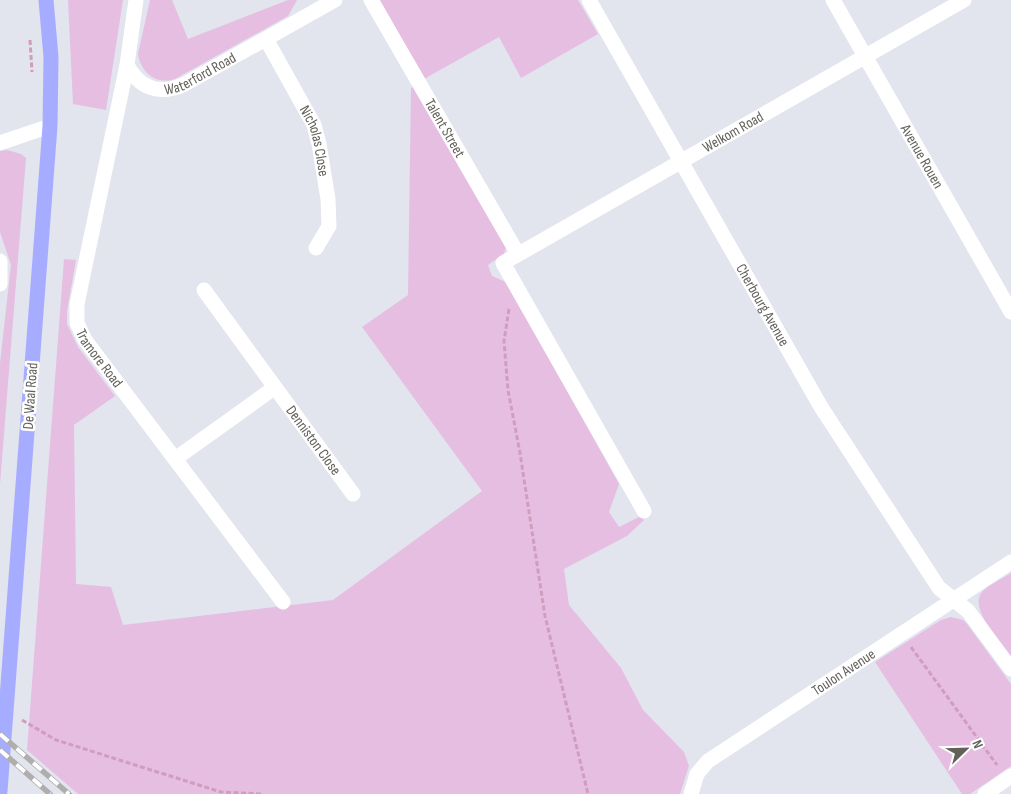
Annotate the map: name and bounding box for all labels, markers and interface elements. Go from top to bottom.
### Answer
street label: Waterford Road [163,48,239,100]
street label: Talent Street [420,95,469,162]
street label: Nicholas Close [295,102,333,178]
street label: Welkom Road [699,107,767,157]
street label: Avenue Rouen [895,120,948,192]
street label: Cherbourg Avenue [731,261,793,350]
street label: Tramore Road [71,326,127,392]
street label: De Waal Road [19,362,42,430]
street label: Denniston Close [282,402,345,479]
street label: Toulon Avenue [808,645,879,700]
north arrow [941,724,991,774]
text: N [968,737,987,751]

